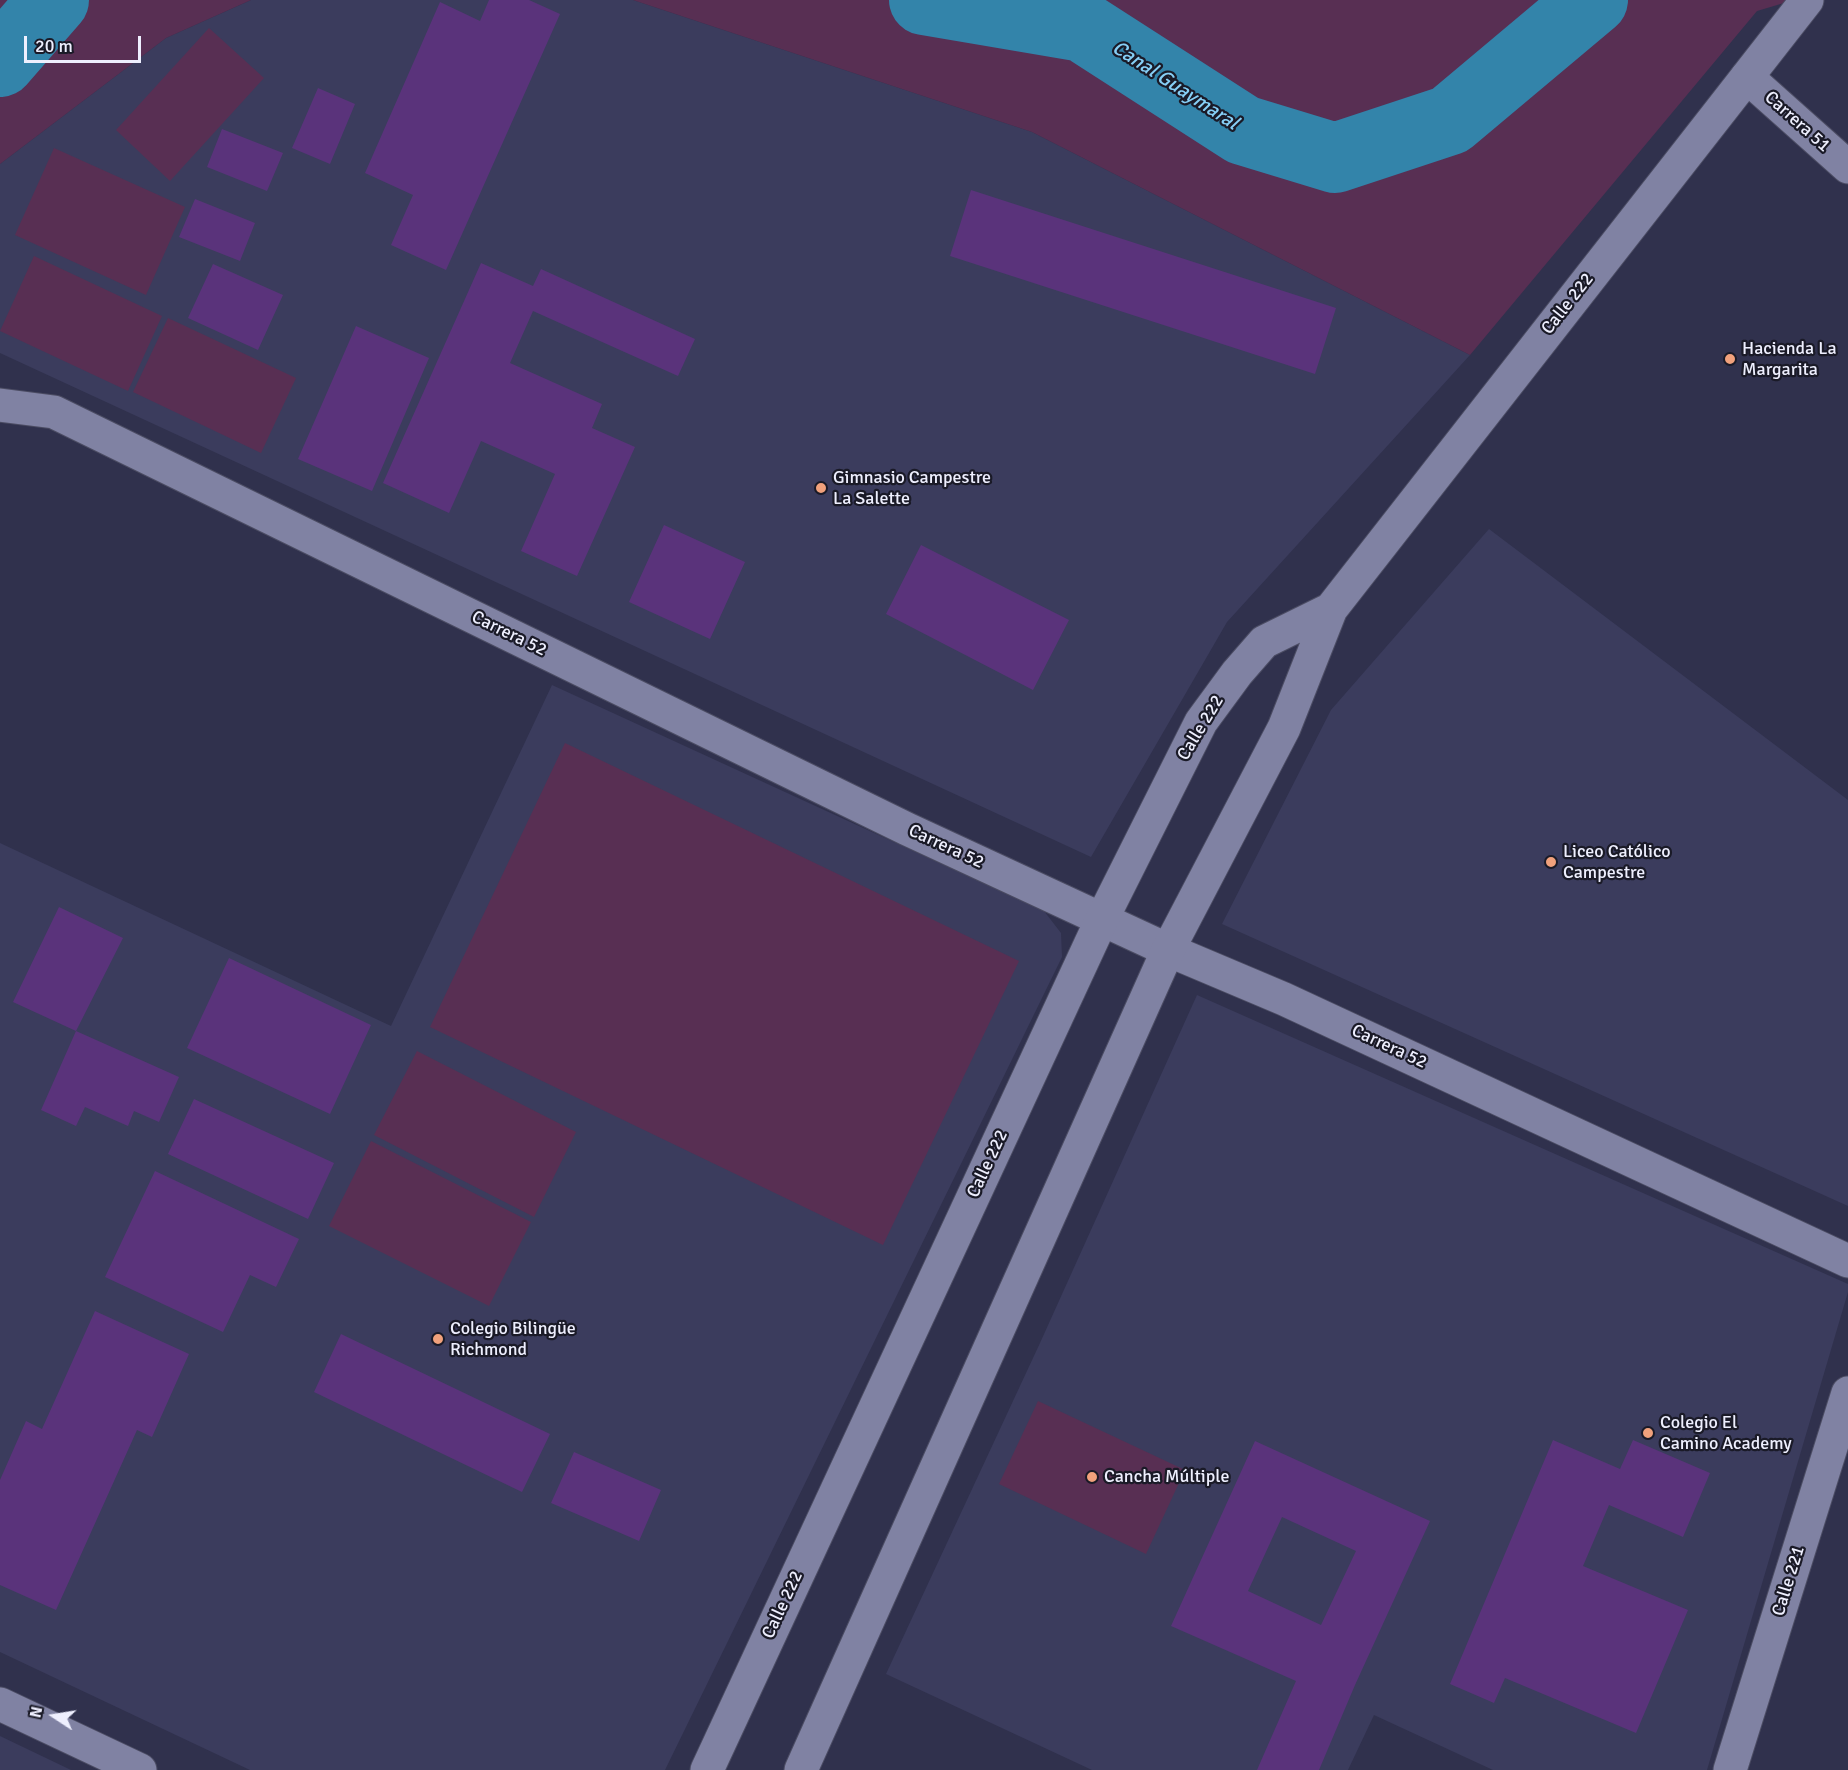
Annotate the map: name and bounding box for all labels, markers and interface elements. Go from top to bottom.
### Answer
scale bar [27,24,144,62]
text: 20 m [35,35,73,57]
water label: Canal Guaymaral [1107,36,1243,136]
street label: Carrera 51 [1760,87,1834,157]
street label: Calle 222 [1537,269,1599,339]
place label: Hacienda La Margarita [1742,338,1837,380]
marker: Hacienda La Margarita [1723,352,1737,366]
place label: Gimnasio Campestre La Salette [833,467,991,510]
marker: Gimnasio Campestre La Salette [814,481,828,495]
street label: Carrera 52 [468,607,550,661]
street label: Calle 222 [1173,691,1229,765]
street label: Carrera 52 [905,820,987,874]
place label: Liceo Católico Campestre [1563,841,1671,884]
marker: Liceo Católico Campestre [1544,855,1558,869]
street label: Carrera 52 [1348,1020,1430,1074]
street label: Calle 222 [963,1127,1013,1201]
place label: Colegio Bilingüe Richmond [450,1318,576,1360]
marker: Colegio Bilingüe Richmond [431,1332,445,1346]
place label: Colegio El Camino Academy [1660,1412,1792,1454]
marker: Colegio El Camino Academy [1641,1426,1655,1440]
place label: Cancha Múltiple [1104,1466,1229,1488]
marker: Cancha Múltiple [1085,1470,1099,1484]
street label: Calle 221 [1768,1543,1810,1619]
street label: Calle 222 [758,1568,808,1642]
north arrow [24,1686,84,1746]
text: N [25,1705,47,1720]

